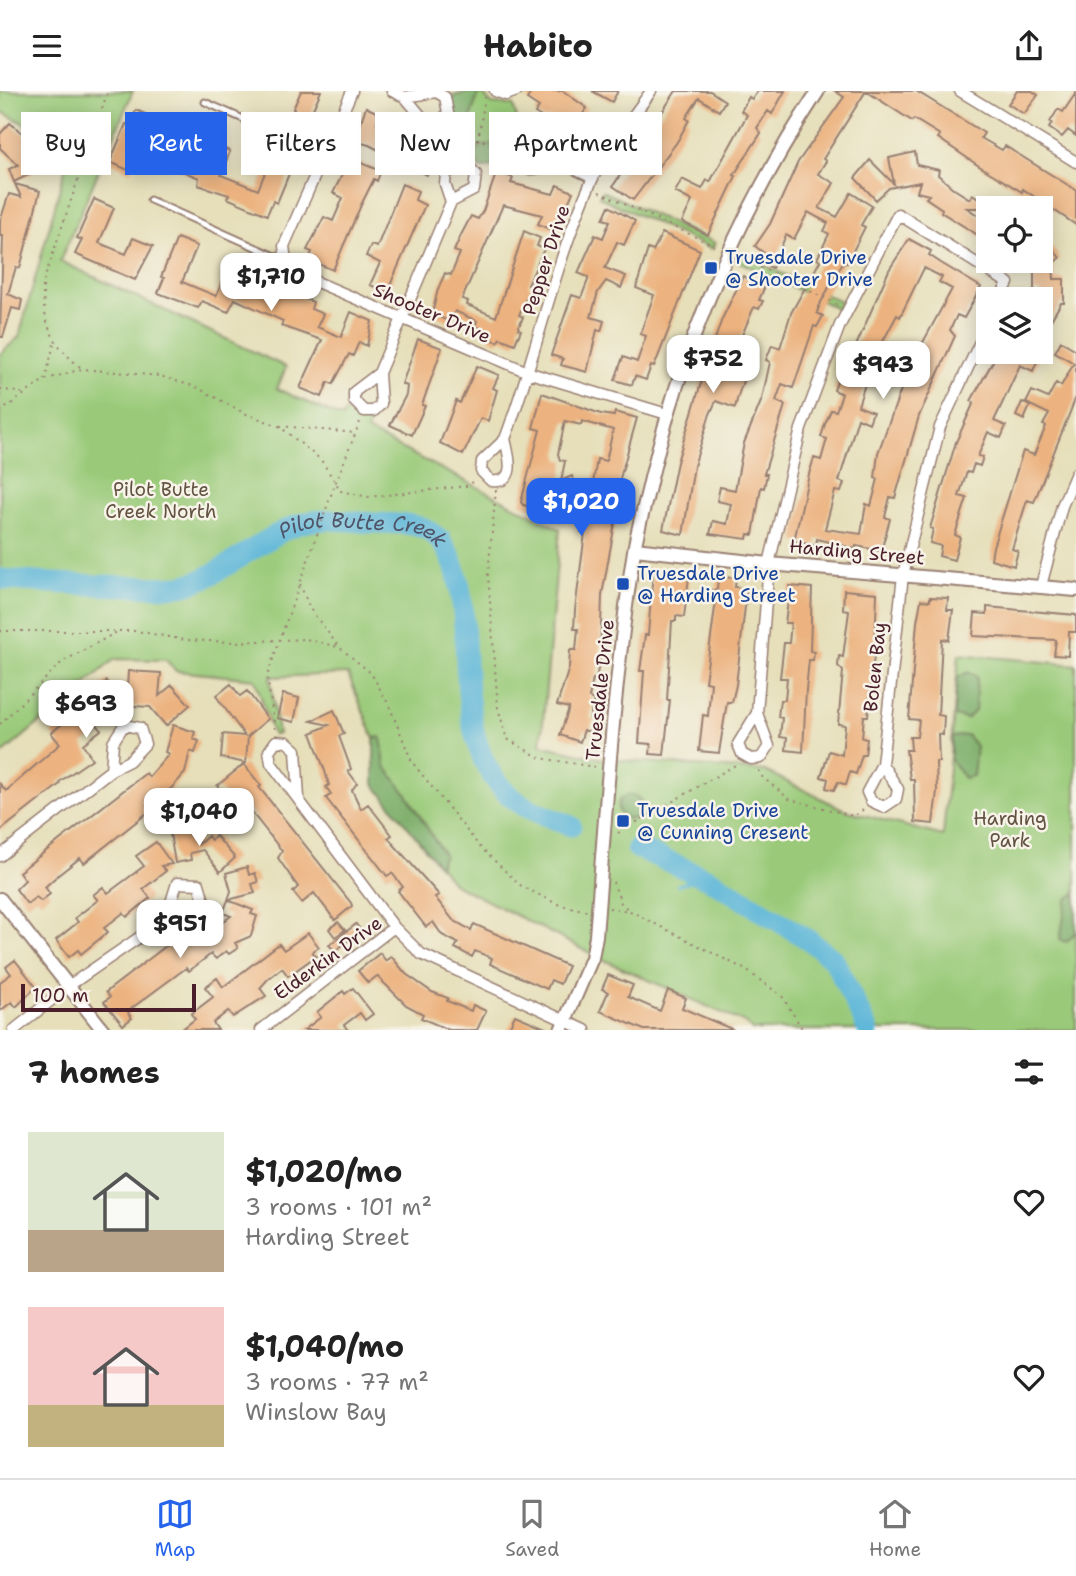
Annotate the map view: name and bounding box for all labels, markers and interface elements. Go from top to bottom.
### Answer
text: Habito [483,24,593,67]
icon: menu [28,27,66,65]
icon: share [1010,27,1048,65]
chip: Buy [21,112,111,175]
chip: Rent [125,112,227,175]
chip: Filters [241,112,361,175]
chip: New [375,112,475,175]
chip: Apartment [489,112,662,175]
map controls [976,196,1053,364]
button: locate [976,196,1053,273]
street label: Pepper Drive [516,202,576,318]
place label: Truesdale Drive @ Shooter Drive [725,245,873,292]
pin: $1,710 [214,253,328,313]
marker: Truesdale Drive @ Shooter Drive [703,260,719,276]
text: $1,710 [236,261,306,291]
street label: Shooter Drive [370,277,494,349]
button: layers [976,287,1053,364]
pin: $752 [672,335,754,395]
pin: $943 [842,341,924,401]
text: $752 [683,343,743,373]
text: $943 [852,349,914,379]
park label: Pilot Butte Creek North [105,477,217,524]
pin: $1,020 [524,479,638,538]
text: $1,020 [542,486,620,516]
water label: Pilot Butte Creek [274,506,454,554]
street label: Harding Street [788,534,926,570]
place label: Truesdale Drive @ Harding Street [637,561,796,608]
marker: Truesdale Drive @ Harding Street [615,576,631,592]
street label: Truesdale Drive [580,618,620,762]
street label: Bolen Bay [858,621,892,713]
pin: $693 [45,681,127,740]
text: $693 [55,688,117,718]
pin: $1,040 [142,789,256,848]
text: $1,040 [160,796,238,826]
place label: Truesdale Drive @ Cunning Cresent [637,798,809,845]
park label: Harding Park [973,806,1047,853]
marker: Truesdale Drive @ Cunning Cresent [615,813,631,829]
pin: $951 [139,901,221,960]
text: $951 [152,908,208,938]
street label: Elderkin Drive [269,910,387,1006]
scale bar [21,981,196,1013]
text: 100 m [32,983,89,1008]
text: 7 homes [28,1052,160,1093]
icon: filters [1010,1053,1048,1091]
text: $1,020/mo [245,1151,403,1192]
icon: home [84,1160,168,1244]
icon: heart [1010,1183,1048,1221]
text: 3 rooms · 101 m² [245,1192,432,1222]
text: Harding Street [245,1222,410,1252]
text: $1,040/mo [245,1326,404,1367]
icon: home [84,1335,168,1419]
icon: heart [1010,1358,1048,1396]
text: 3 rooms · 77 m² [245,1367,429,1397]
text: Winslow Bay [245,1397,387,1427]
tab: Map [155,1495,196,1562]
tab: Saved [505,1495,559,1562]
tab: Home [869,1495,921,1562]

